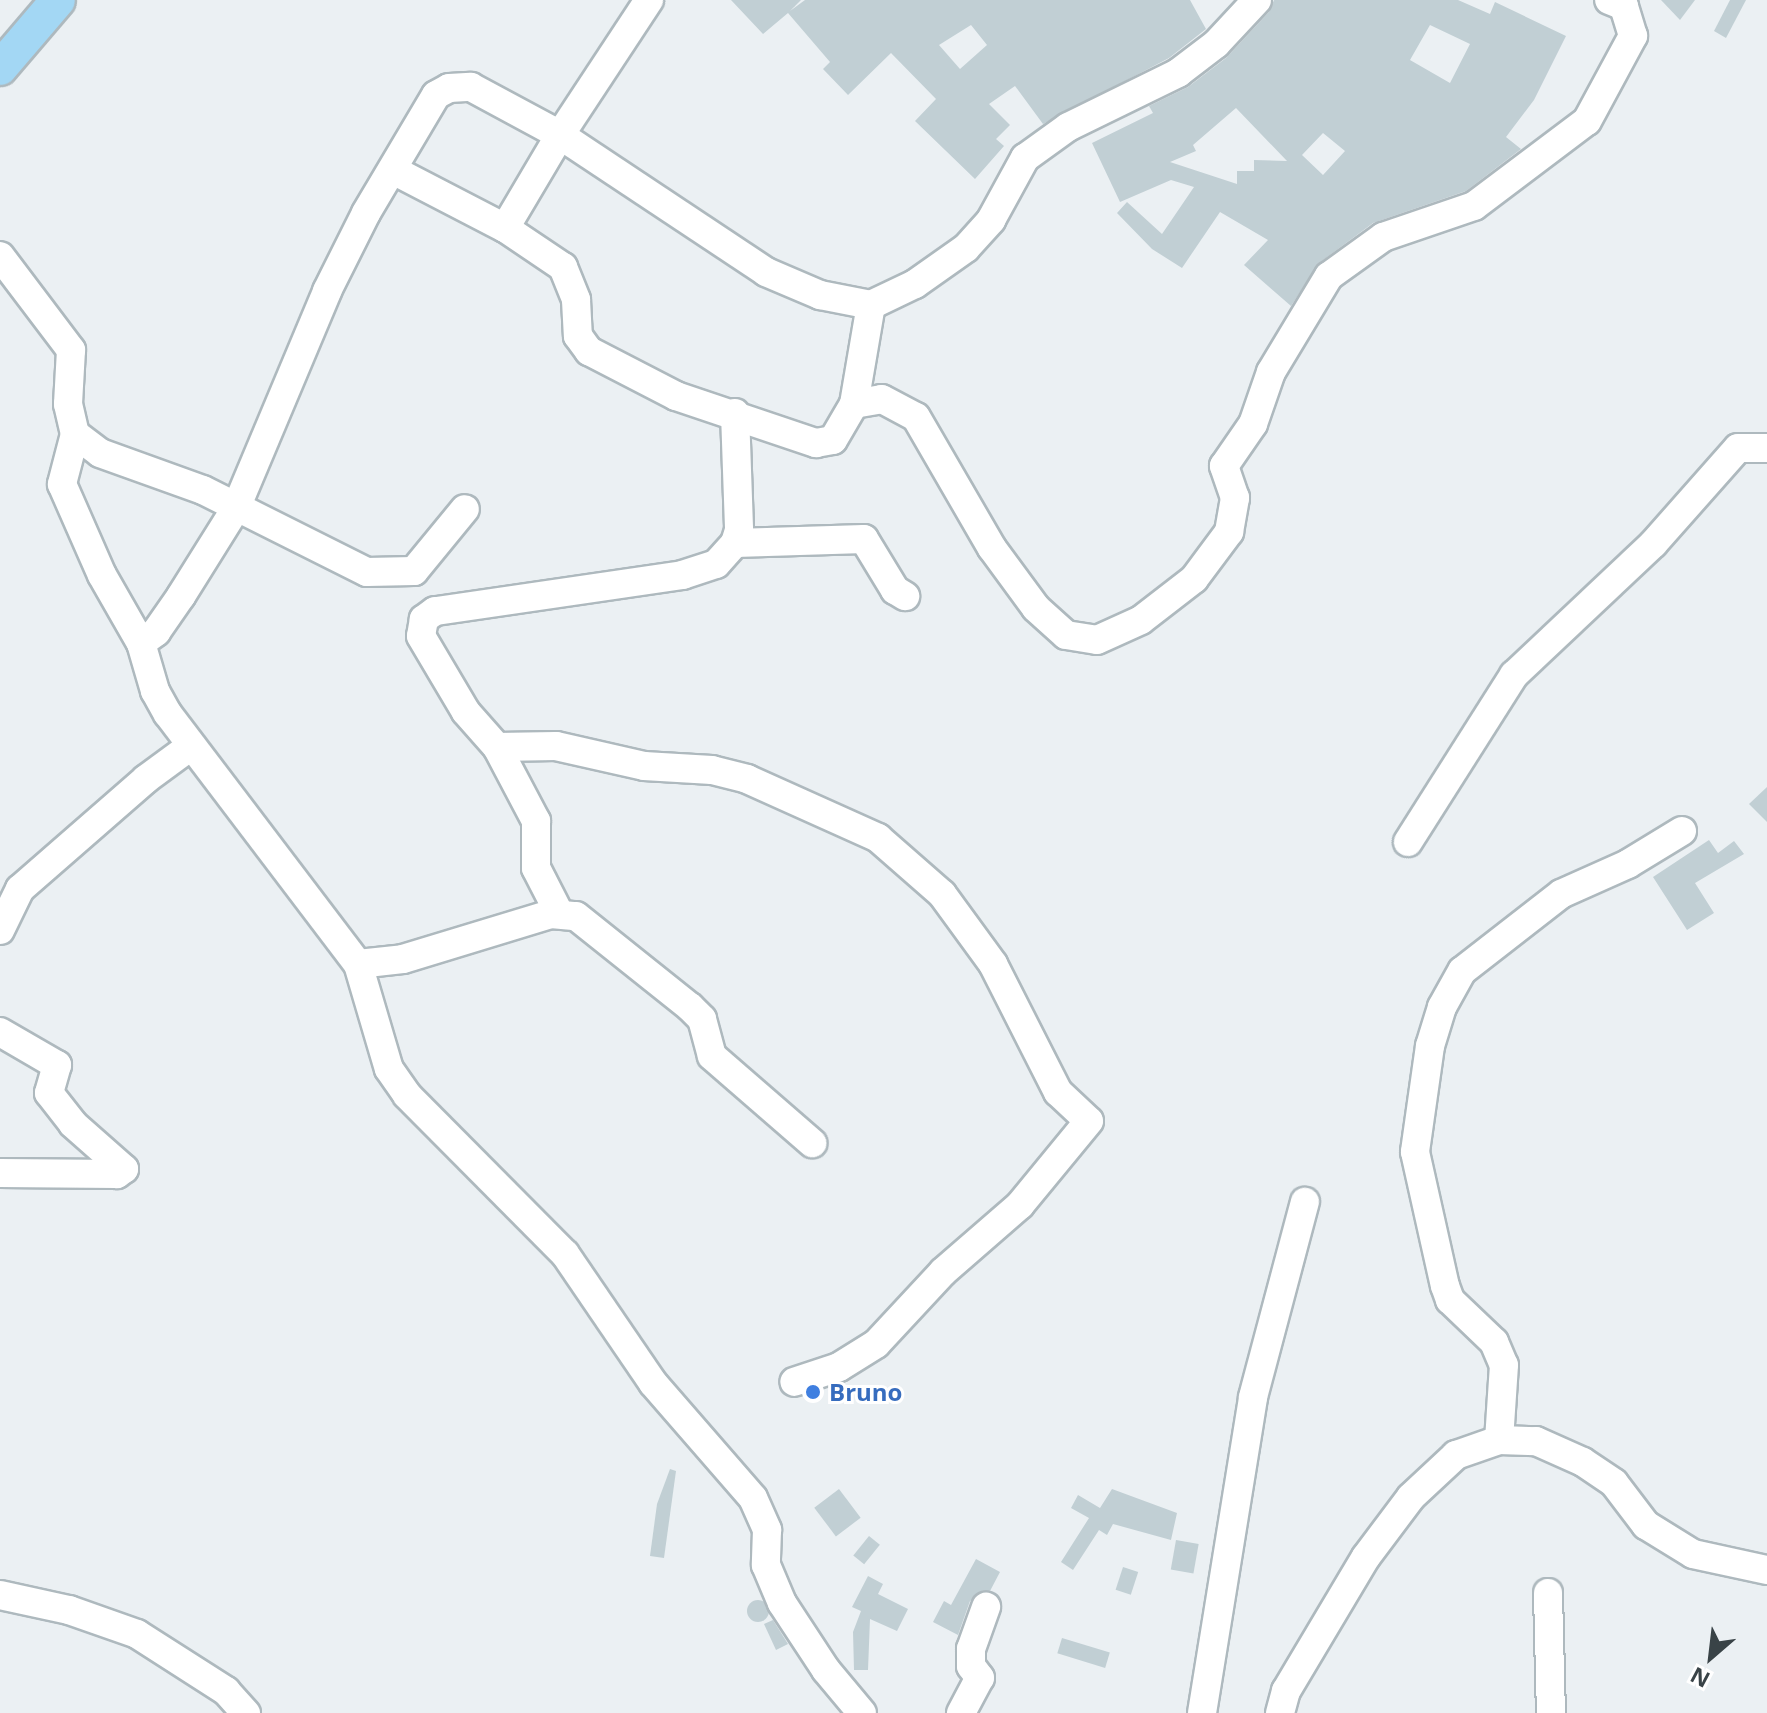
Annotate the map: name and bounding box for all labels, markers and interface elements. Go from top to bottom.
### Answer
place label: Bruno [829,1378,902,1406]
marker: Bruno [804,1383,822,1401]
north arrow [1671,1617,1751,1697]
text: N [1685,1661,1715,1696]

